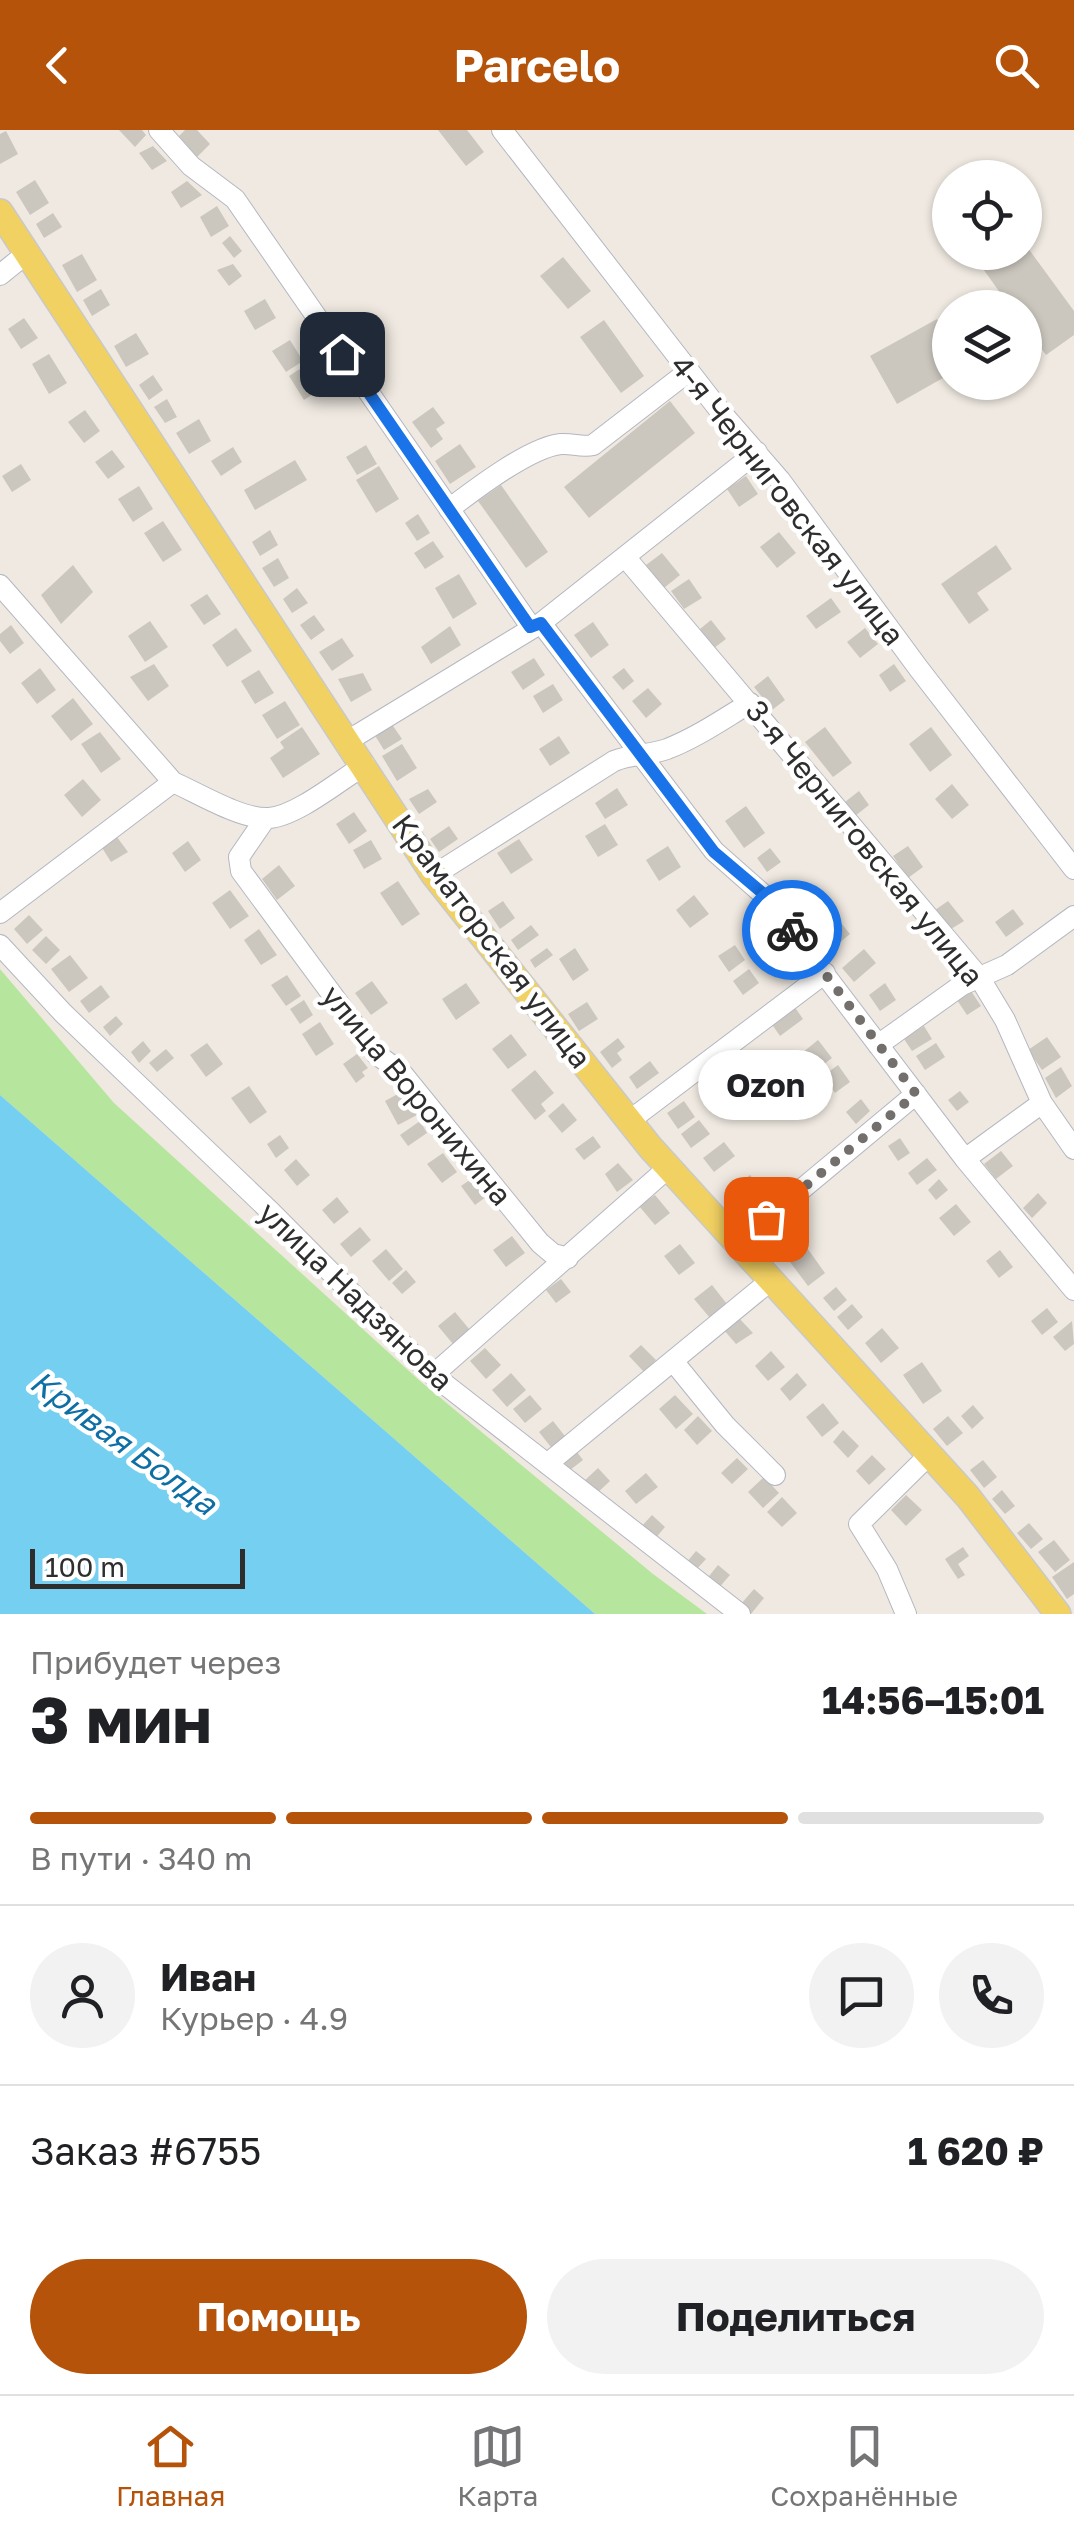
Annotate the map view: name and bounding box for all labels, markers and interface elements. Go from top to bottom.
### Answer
icon: back [30,38,85,93]
text: Parcelo [454,38,620,92]
icon: search [989,38,1044,93]
map controls [932,160,1042,400]
button: locate [932,160,1042,270]
button: layers [932,290,1042,400]
pin [300,312,385,397]
icon: home [315,327,370,382]
street label: 4-я Черниговская улица [664,348,912,652]
street label: 3-я Черниговская улица [739,693,991,993]
street label: Краматорская улица [385,807,599,1075]
courier [742,880,842,980]
icon: bike [765,903,820,958]
street label: улица Воронихина [314,977,520,1213]
callout: Ozon [698,1049,834,1119]
text: Ozon [726,1066,805,1104]
pin [724,1177,809,1262]
icon: bag [739,1192,794,1247]
street label: улица Надзянова [251,1194,461,1398]
water label: Кривая Болда [24,1362,226,1523]
scale bar [30,1544,245,1588]
text: 100 m [45,1550,125,1583]
text: Прибудет через [30,1643,281,1681]
text: 14:56–15:01 [822,1677,1044,1722]
text: 3 мин [30,1679,212,1757]
text: В пути · 340 m [30,1839,252,1877]
button: person [30,1943,135,2048]
button: chat [809,1943,914,2048]
button: phone [939,1943,1044,2048]
text: Иван [160,1954,256,1999]
text: Курьер · 4.9 [160,1999,348,2037]
text: Заказ #6755 [30,2128,261,2173]
text: 1 620 ₽ [908,2128,1044,2173]
button: Помощь [30,2259,527,2374]
button: Поделиться [547,2259,1044,2374]
tab: Главная [116,2419,225,2512]
tab: Карта [457,2419,538,2512]
tab: Сохранённые [770,2419,958,2512]

